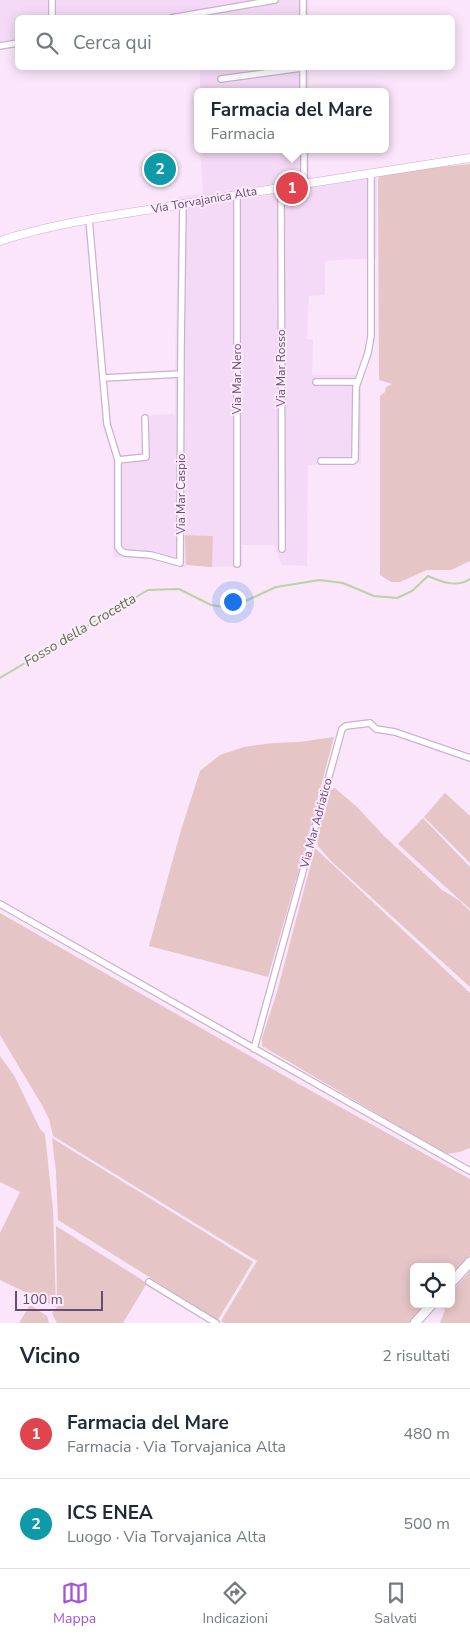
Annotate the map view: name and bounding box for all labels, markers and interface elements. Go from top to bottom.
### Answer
search box [15,15,455,70]
icon: search [33,29,61,57]
text: Cerca qui [73,30,152,56]
popup [194,88,389,153]
text: Farmacia del Mare [211,97,372,123]
text: Farmacia [211,123,275,145]
pin: 2 [144,150,176,188]
pin: 1 [276,169,308,207]
street label: Via Torvajanica Alta [149,183,258,217]
street label: Via Mar Rosso [273,329,289,408]
street label: Via Mar Nero [229,343,245,415]
street label: Via Mar Caspio [173,453,189,535]
water label: Fosso della Crocetta [20,589,140,671]
your location [220,589,246,615]
street label: Via Mar Adriatico [296,776,336,871]
map controls [410,1263,455,1308]
button: locate [410,1263,455,1308]
scale bar [15,1288,102,1311]
text: 100 m [22,1290,63,1309]
text: Vicino [20,1342,80,1370]
text: 2 risultati [382,1345,450,1367]
text: Farmacia del Mare [67,1410,229,1436]
text: 1 [31,1423,41,1445]
text: 480 m [403,1423,450,1445]
text: Farmacia · Via Torvajanica Alta [67,1436,286,1458]
text: ICS ENEA [67,1500,153,1526]
text: 2 [31,1513,41,1535]
text: 500 m [403,1513,450,1535]
text: Luogo · Via Torvajanica Alta [67,1526,266,1548]
tab: Mappa [53,1579,96,1628]
tab: Indicazioni [202,1579,268,1628]
tab: Salvati [374,1579,417,1628]

